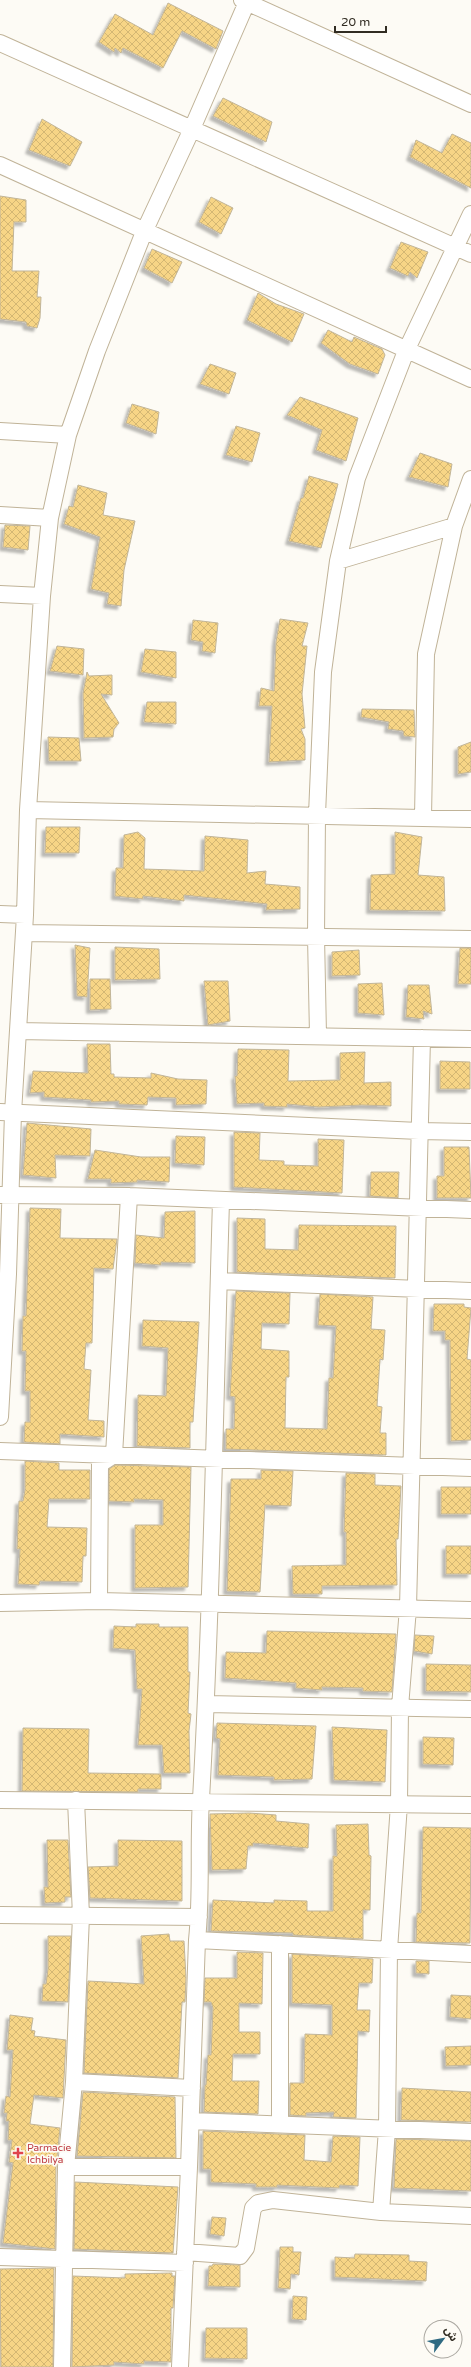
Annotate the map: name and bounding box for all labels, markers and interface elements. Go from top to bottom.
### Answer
scale bar [335,8,386,34]
text: 20 m [341,15,370,29]
place label: Parmacie Ichbilya [27,2142,72,2166]
marker: Parmacie Ichbilya [12,2147,24,2159]
north arrow [423,2319,463,2359]
text: ش [442,2324,461,2344]

